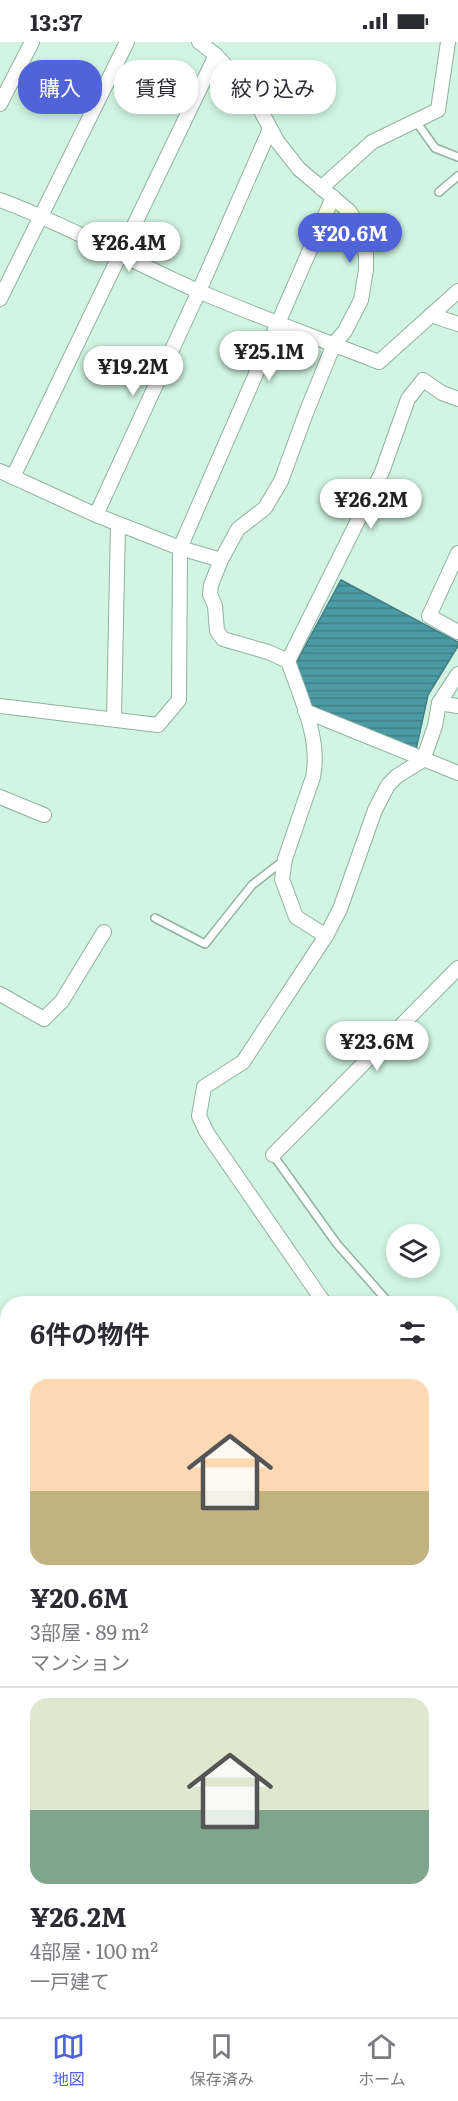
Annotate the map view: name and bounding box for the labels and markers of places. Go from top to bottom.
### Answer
pin: ¥20.6M [301,213,399,264]
pin: ¥26.4M [80,222,178,273]
pin: ¥25.1M [220,331,318,382]
pin: ¥19.2M [84,346,182,397]
pin: ¥26.2M [322,479,420,530]
pin: ¥23.6M [328,1021,426,1072]

